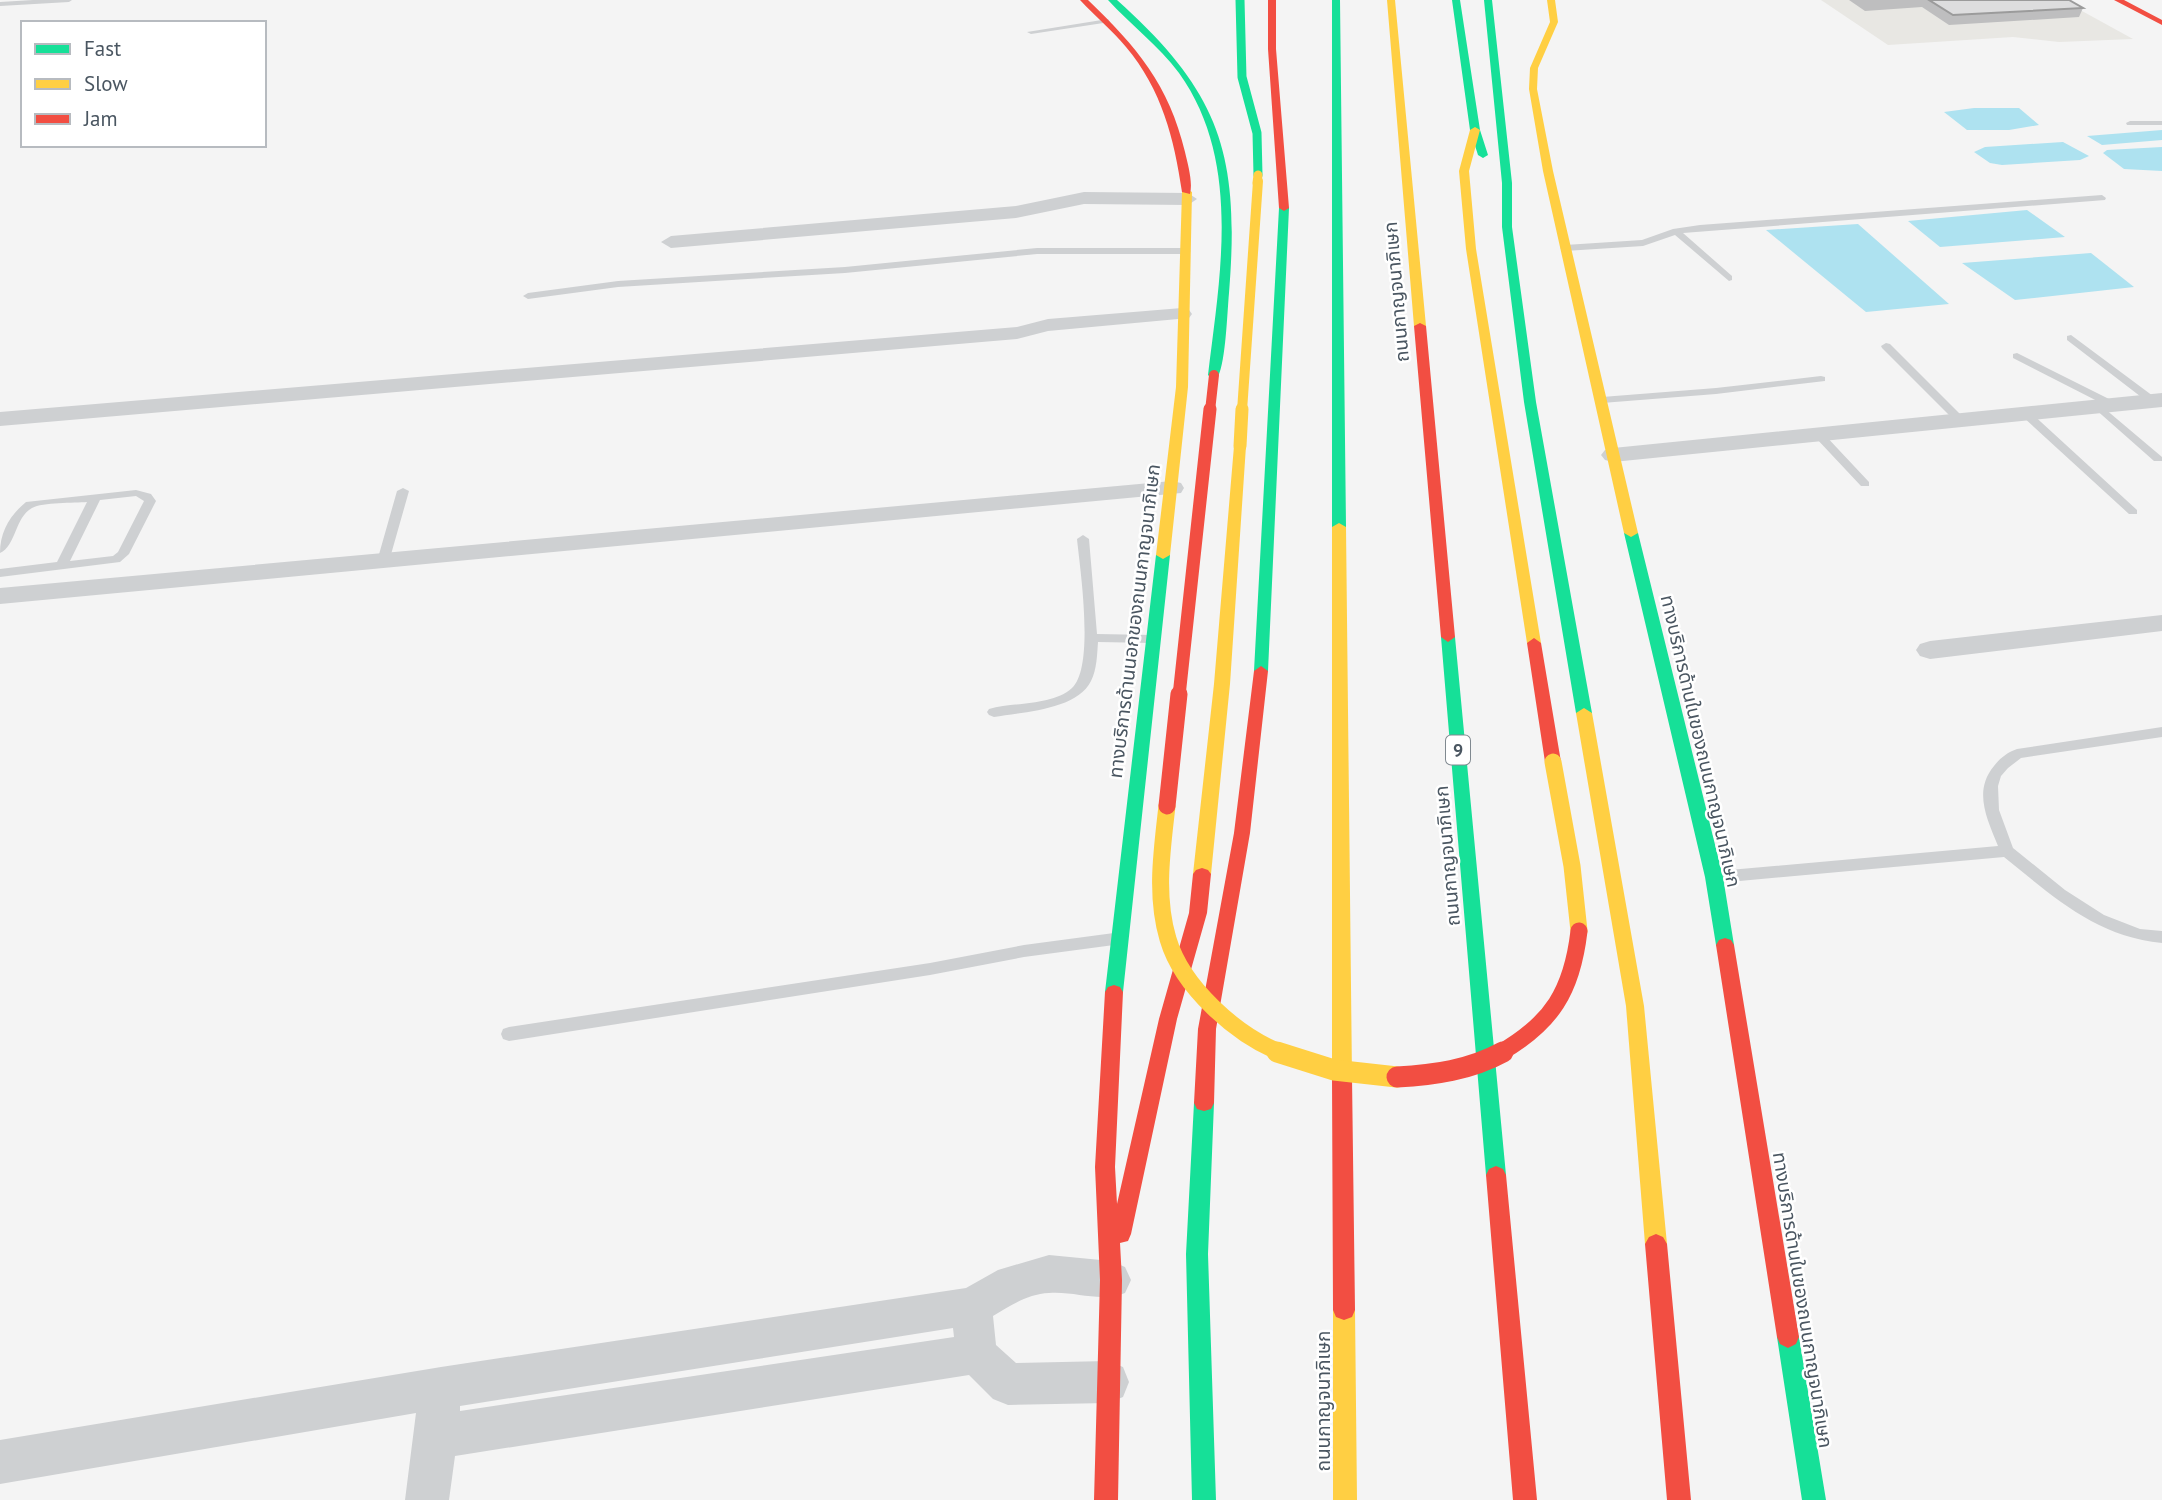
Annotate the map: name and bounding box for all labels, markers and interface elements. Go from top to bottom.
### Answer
legend [21,21,266,147]
text: Fast [84,35,121,62]
text: Slow [84,70,128,97]
text: Jam [83,105,118,132]
street label: ถนนกาญจนาภิเษก [1378,221,1414,363]
street label: ทางบริการด้านนอกของถนนกาญจนาภิเษก [1103,463,1165,779]
street label: ทางบริการด้านในของถนนกาญจนาภิเษก [1656,593,1746,889]
road number: 9 [1446,736,1470,764]
street label: ถนนกาญจนาภิเษก [1429,785,1465,927]
street label: ทางบริการด้านในของถนนกาญจนาภิเษก [1768,1150,1838,1450]
street label: ถนนกาญจนาภิเษก [1311,1331,1335,1472]

